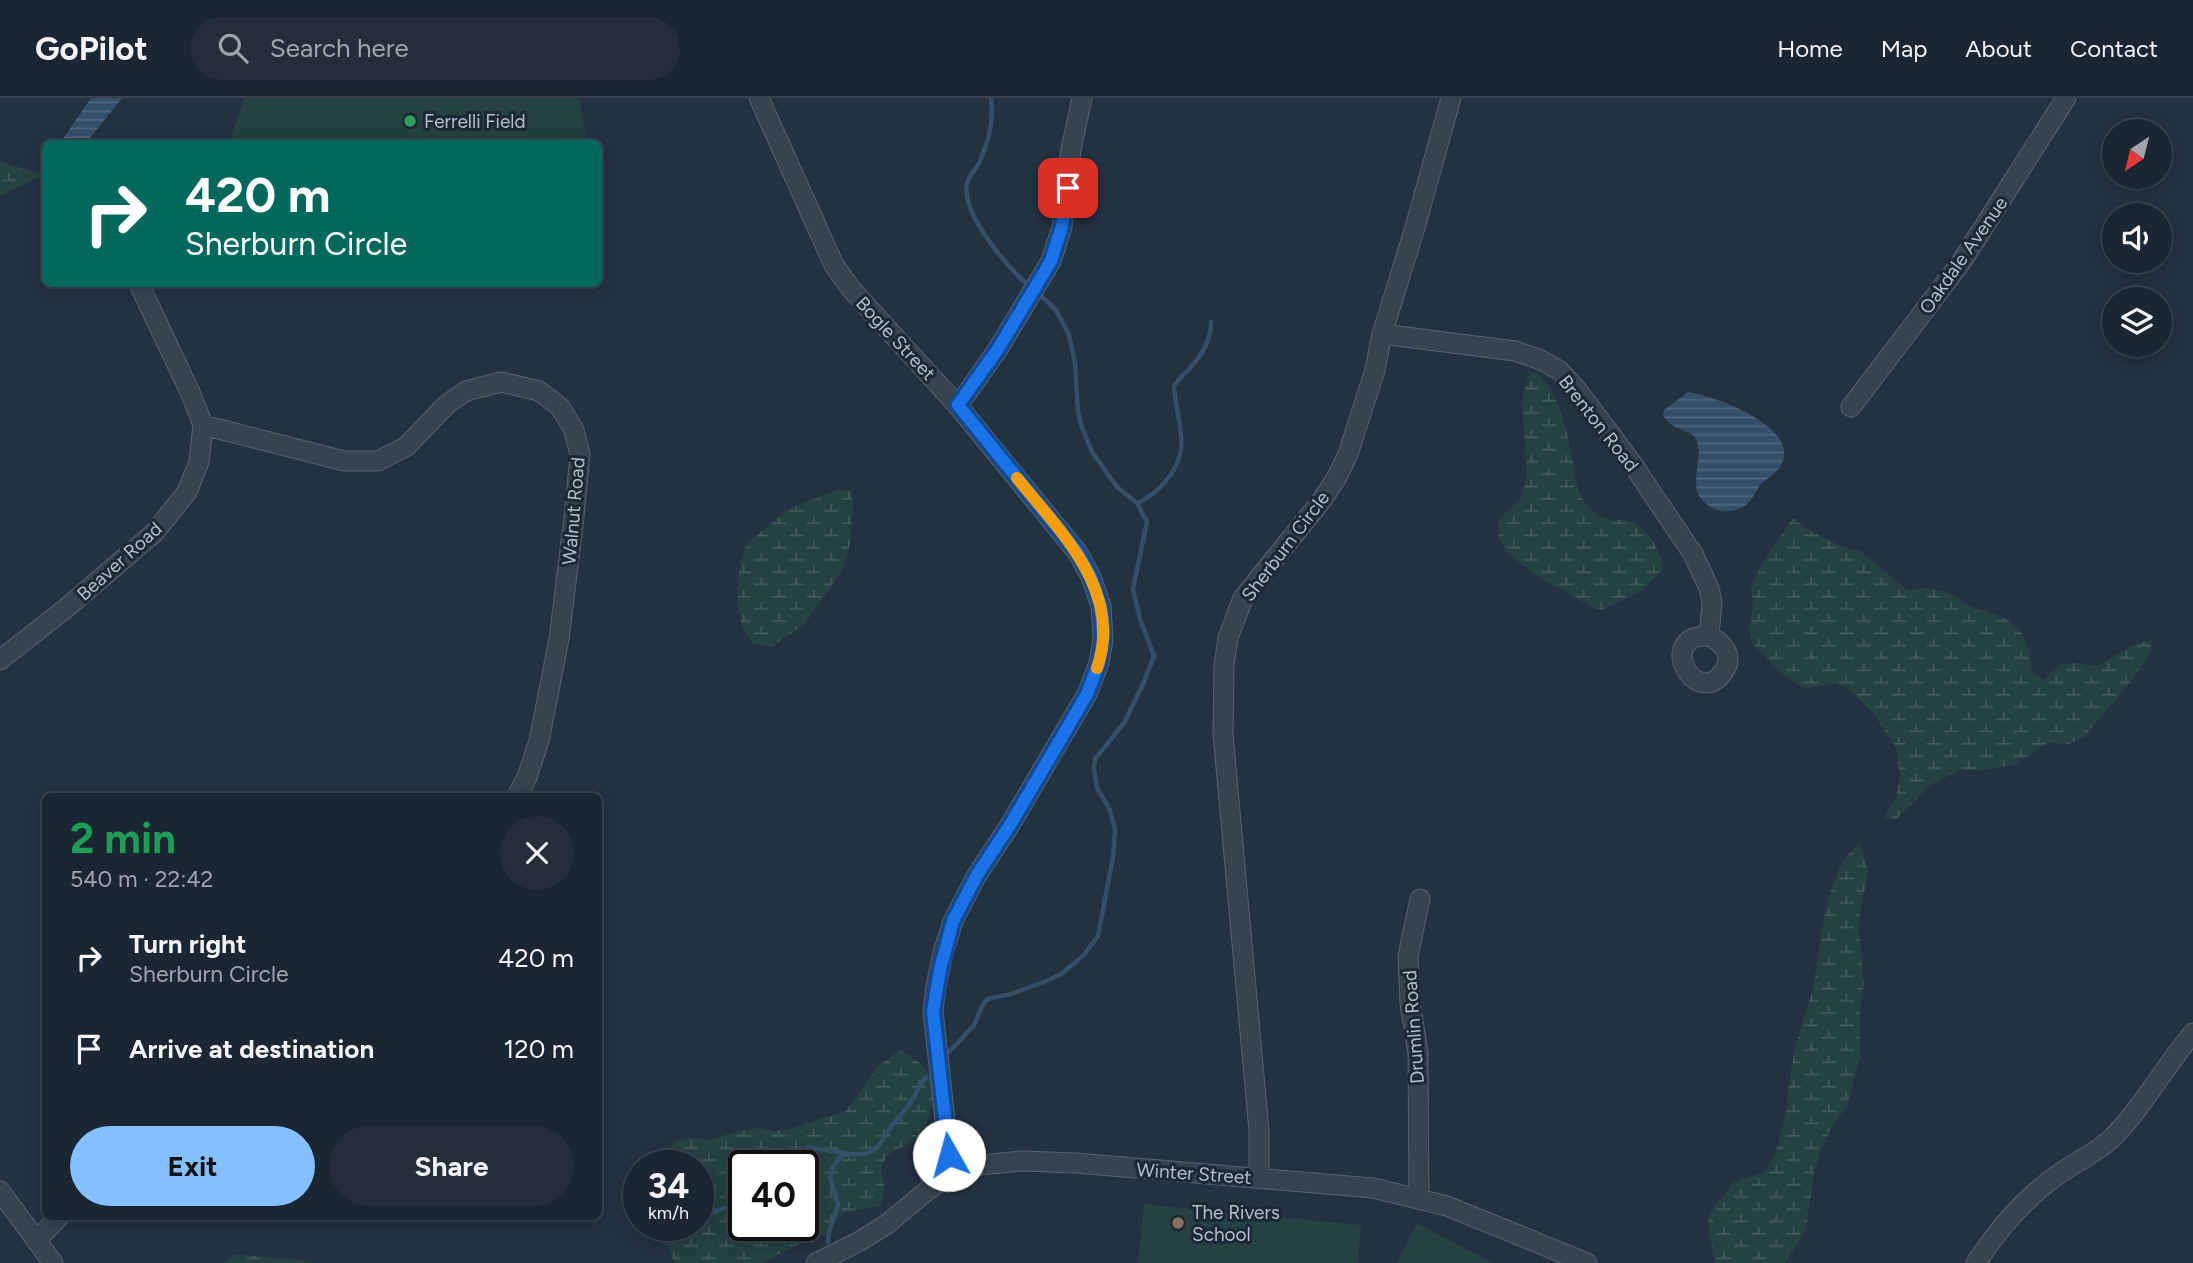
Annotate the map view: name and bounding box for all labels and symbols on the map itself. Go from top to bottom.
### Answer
place label: Ferrelli Field [424,110,526,133]
marker: Ferrelli Field [402,113,418,129]
north arrow [2102,119,2172,189]
pin [1038,158,1098,218]
street label: Oakdale Avenue [1914,192,2012,318]
street label: Bogle Street [851,292,940,385]
street label: Brenton Road [1554,370,1643,476]
street label: Walnut Road [557,456,590,566]
street label: Sherburn Circle [1237,487,1334,606]
street label: Beaver Road [72,517,167,606]
street label: Drumlin Road [1398,969,1429,1085]
position arrow [912,1118,986,1192]
speed limit sign: 40 [728,1150,819,1241]
street label: Winter Street [1136,1158,1252,1189]
place label: The Rivers School [1192,1201,1280,1246]
marker: The Rivers School [1170,1215,1186,1231]

